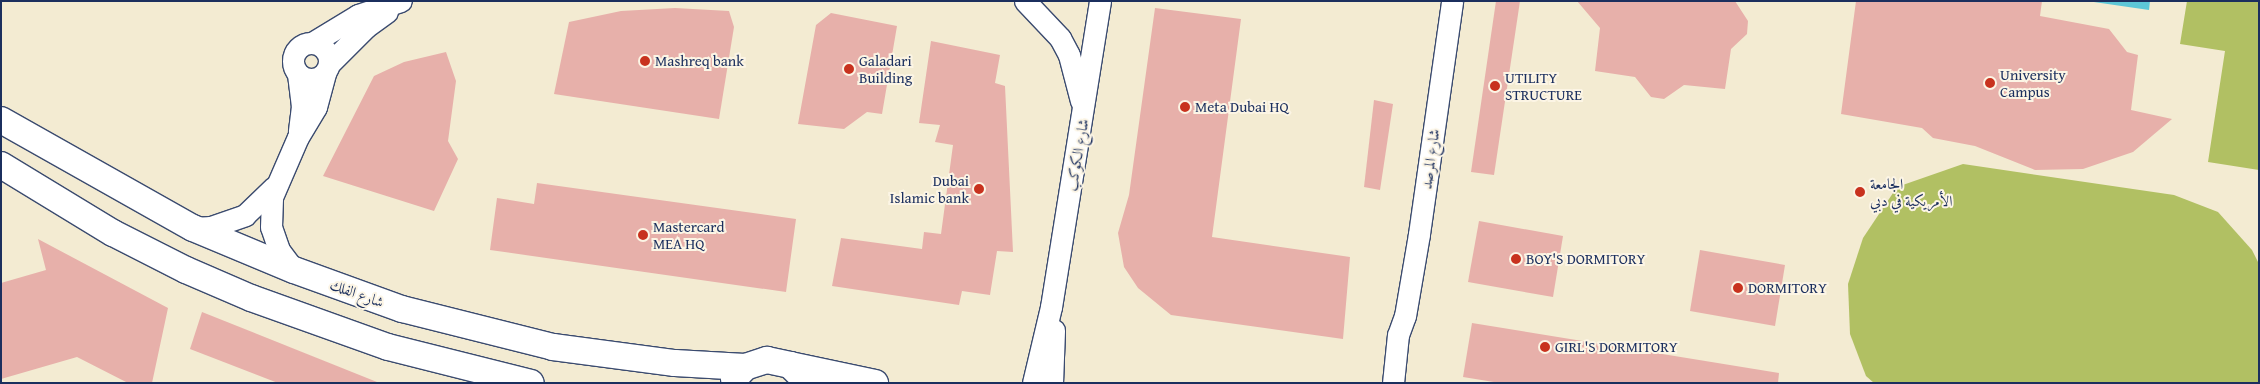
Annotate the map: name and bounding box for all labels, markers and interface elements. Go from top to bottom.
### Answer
place label: Galadari Building [859,51,912,86]
place label: Mashreq bank [655,52,744,70]
marker: Mashreq bank [639,55,651,67]
marker: Galadari Building [843,63,855,75]
place label: University Campus [2000,65,2066,100]
place label: UTILITY STRUCTURE [1505,68,1582,103]
marker: University Campus [1984,77,1996,89]
marker: UTILITY STRUCTURE [1489,80,1501,92]
place label: Meta Dubai HQ [1195,98,1289,116]
marker: Meta Dubai HQ [1179,101,1191,113]
street label: شارع الكوكب [1062,118,1092,192]
street label: شارع المرصد [1417,128,1443,190]
place label: Dubai Islamic bank [890,171,969,206]
place label: الجامعة الأمريكية في دبي [1870,174,1953,209]
marker: Dubai Islamic bank [973,183,985,195]
marker: الجامعة الأمريكية في دبي [1854,186,1866,198]
place label: Mastercard MEA HQ [653,217,724,252]
marker: Mastercard MEA HQ [637,229,649,241]
place label: BOY'S DORMITORY [1526,250,1646,268]
marker: BOY'S DORMITORY [1510,253,1522,265]
street label: شارع الفلك [328,275,386,311]
place label: DORMITORY [1748,279,1827,297]
marker: DORMITORY [1732,282,1744,294]
place label: GIRL'S DORMITORY [1555,338,1678,356]
marker: GIRL'S DORMITORY [1539,341,1551,353]

